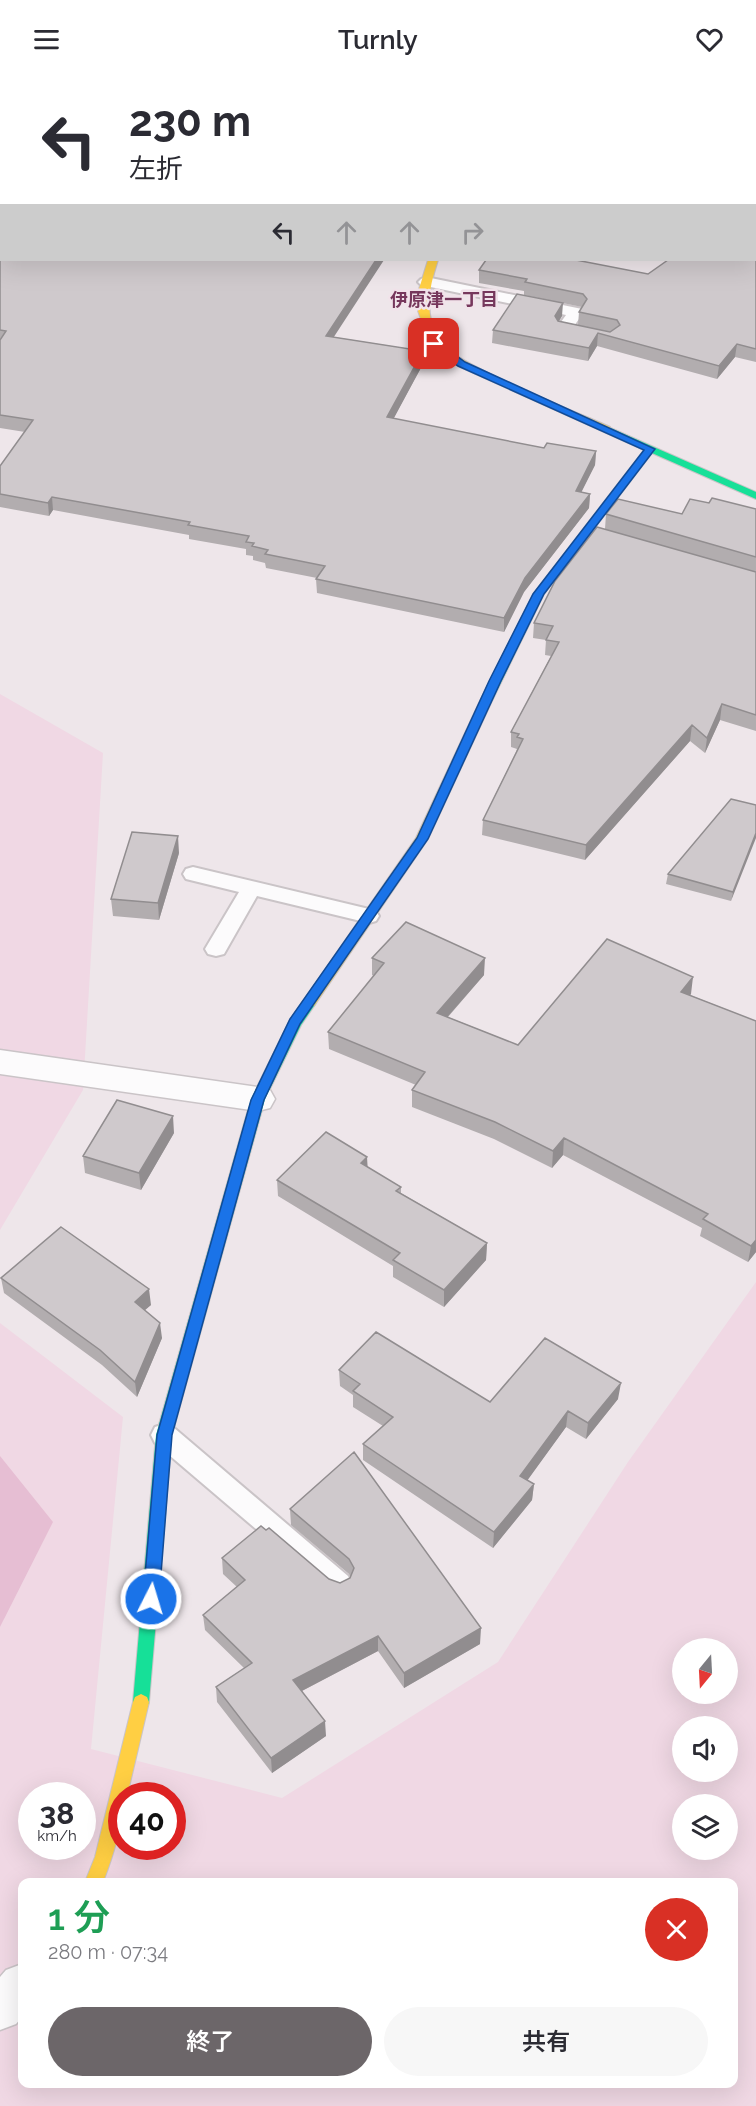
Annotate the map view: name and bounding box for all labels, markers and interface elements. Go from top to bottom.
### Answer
icon: menu [30,23,63,56]
icon: heart [693,23,726,56]
text: Turnly [338,24,418,55]
text: 230 m [129,97,251,146]
icon: left [30,102,108,180]
text: 左折 [129,153,183,184]
icon: left [267,216,300,249]
icon: ahead [330,216,363,249]
icon: ahead [393,216,426,249]
icon: right [456,216,489,249]
district label: 伊原津一丁目 [390,289,498,310]
pin [408,318,459,369]
icon: arrive [417,327,450,360]
position arrow [119,1567,183,1631]
north arrow [672,1638,738,1704]
map controls [672,1638,738,1860]
button: sound [672,1716,738,1782]
speed limit sign: 40 [108,1782,186,1860]
button: layers [672,1794,738,1860]
text: 38 [40,1796,74,1831]
text: km/h [37,1827,77,1845]
text: 1 分 [48,1896,110,1938]
button: close [645,1898,708,1961]
text: 280 m · 07:34 [48,1940,168,1964]
button: 終了 [48,2007,372,2076]
button: 共有 [384,2007,708,2076]

